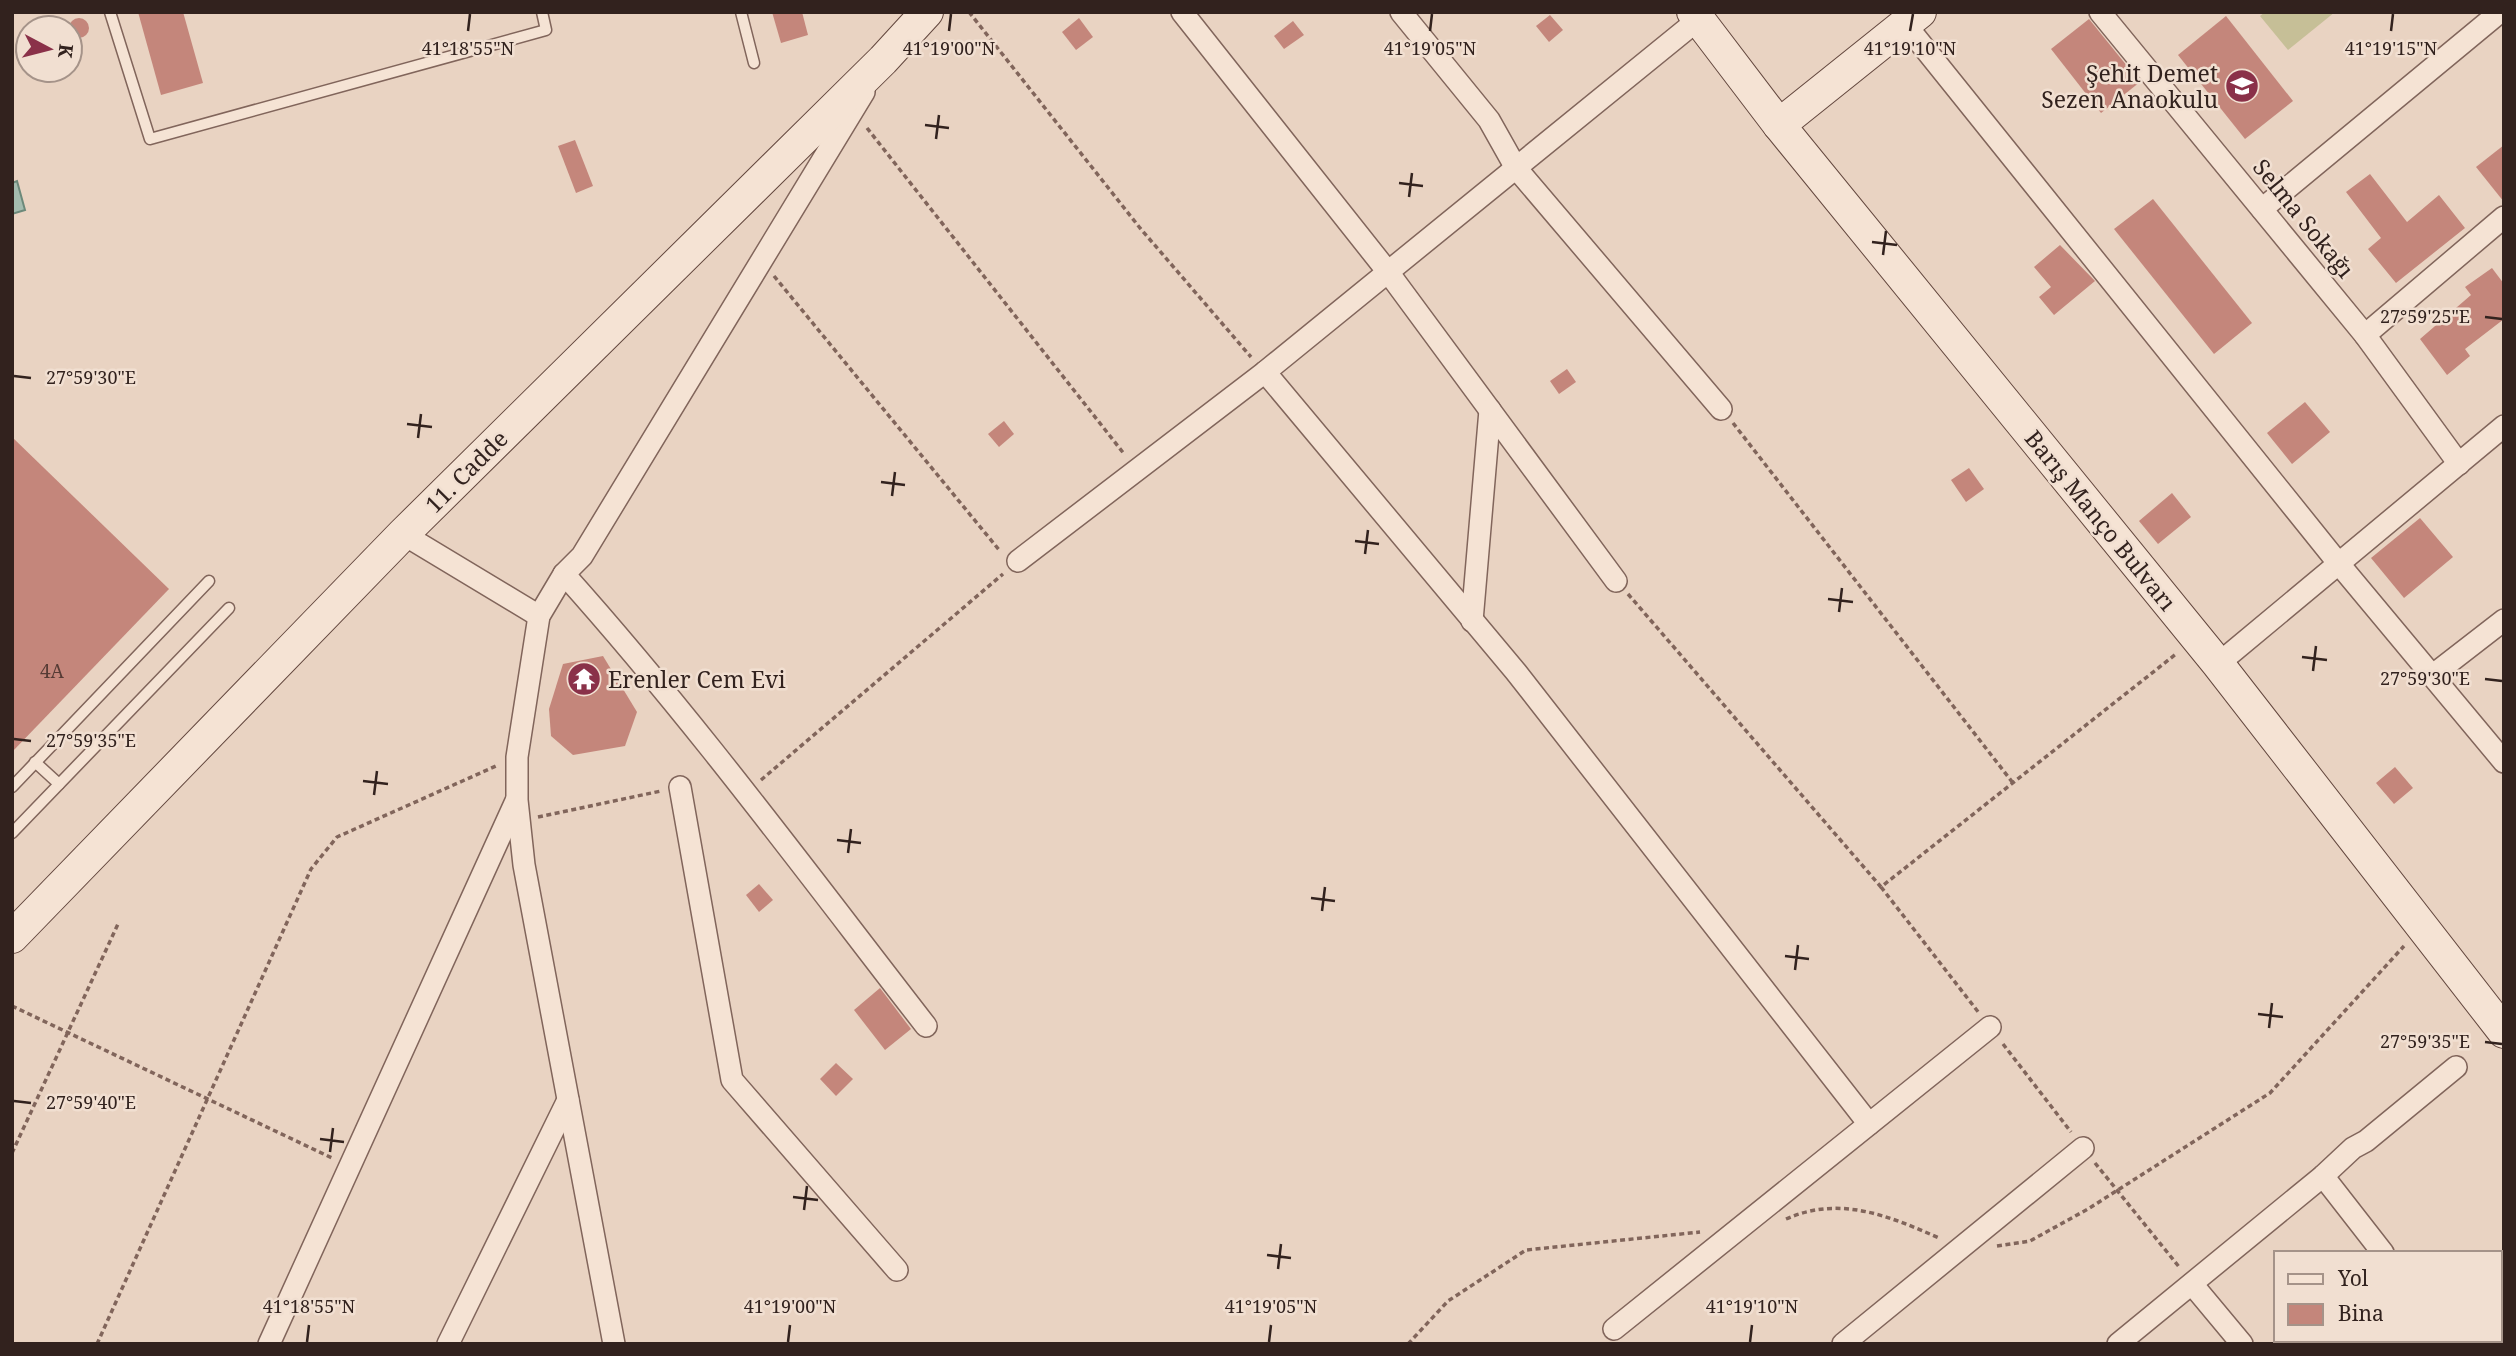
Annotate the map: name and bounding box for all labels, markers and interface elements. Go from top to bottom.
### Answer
north arrow [14,14,84,84]
text: 41°18'55"N [422,36,515,60]
text: 41°19'00"N [903,36,996,60]
text: 41°19'05"N [1384,36,1477,60]
text: 41°19'10"N [1864,36,1957,60]
text: 41°19'15"N [2345,36,2438,60]
text: K [52,43,80,60]
place label: Şehit Demet Sezen Anaokulu [2041,57,2218,115]
school or university icon: Şehit Demet Sezen Anaokulu [2223,67,2261,105]
street label: Selma Sokağı [2246,152,2362,285]
text: 27°59'25"E [2380,304,2470,328]
text: 27°59'30"E [46,365,136,389]
street label: 11. Cadde [418,423,514,519]
street label: Barış Manço Bulvarı [2018,423,2184,617]
house number: 4A [40,658,65,684]
temple icon: Erenler Cem Evi [565,660,603,698]
place label: Erenler Cem Evi [608,663,786,695]
text: 27°59'30"E [2380,666,2470,690]
text: 27°59'35"E [46,728,136,752]
text: 27°59'35"E [2380,1029,2470,1053]
text: 27°59'40"E [46,1090,136,1114]
legend [2274,1251,2502,1342]
text: Yol [2337,1264,2369,1292]
text: 41°18'55"N [263,1294,356,1318]
text: 41°19'00"N [744,1294,837,1318]
text: 41°19'05"N [1225,1294,1318,1318]
text: 41°19'10"N [1706,1294,1799,1318]
text: Bina [2338,1299,2384,1327]

